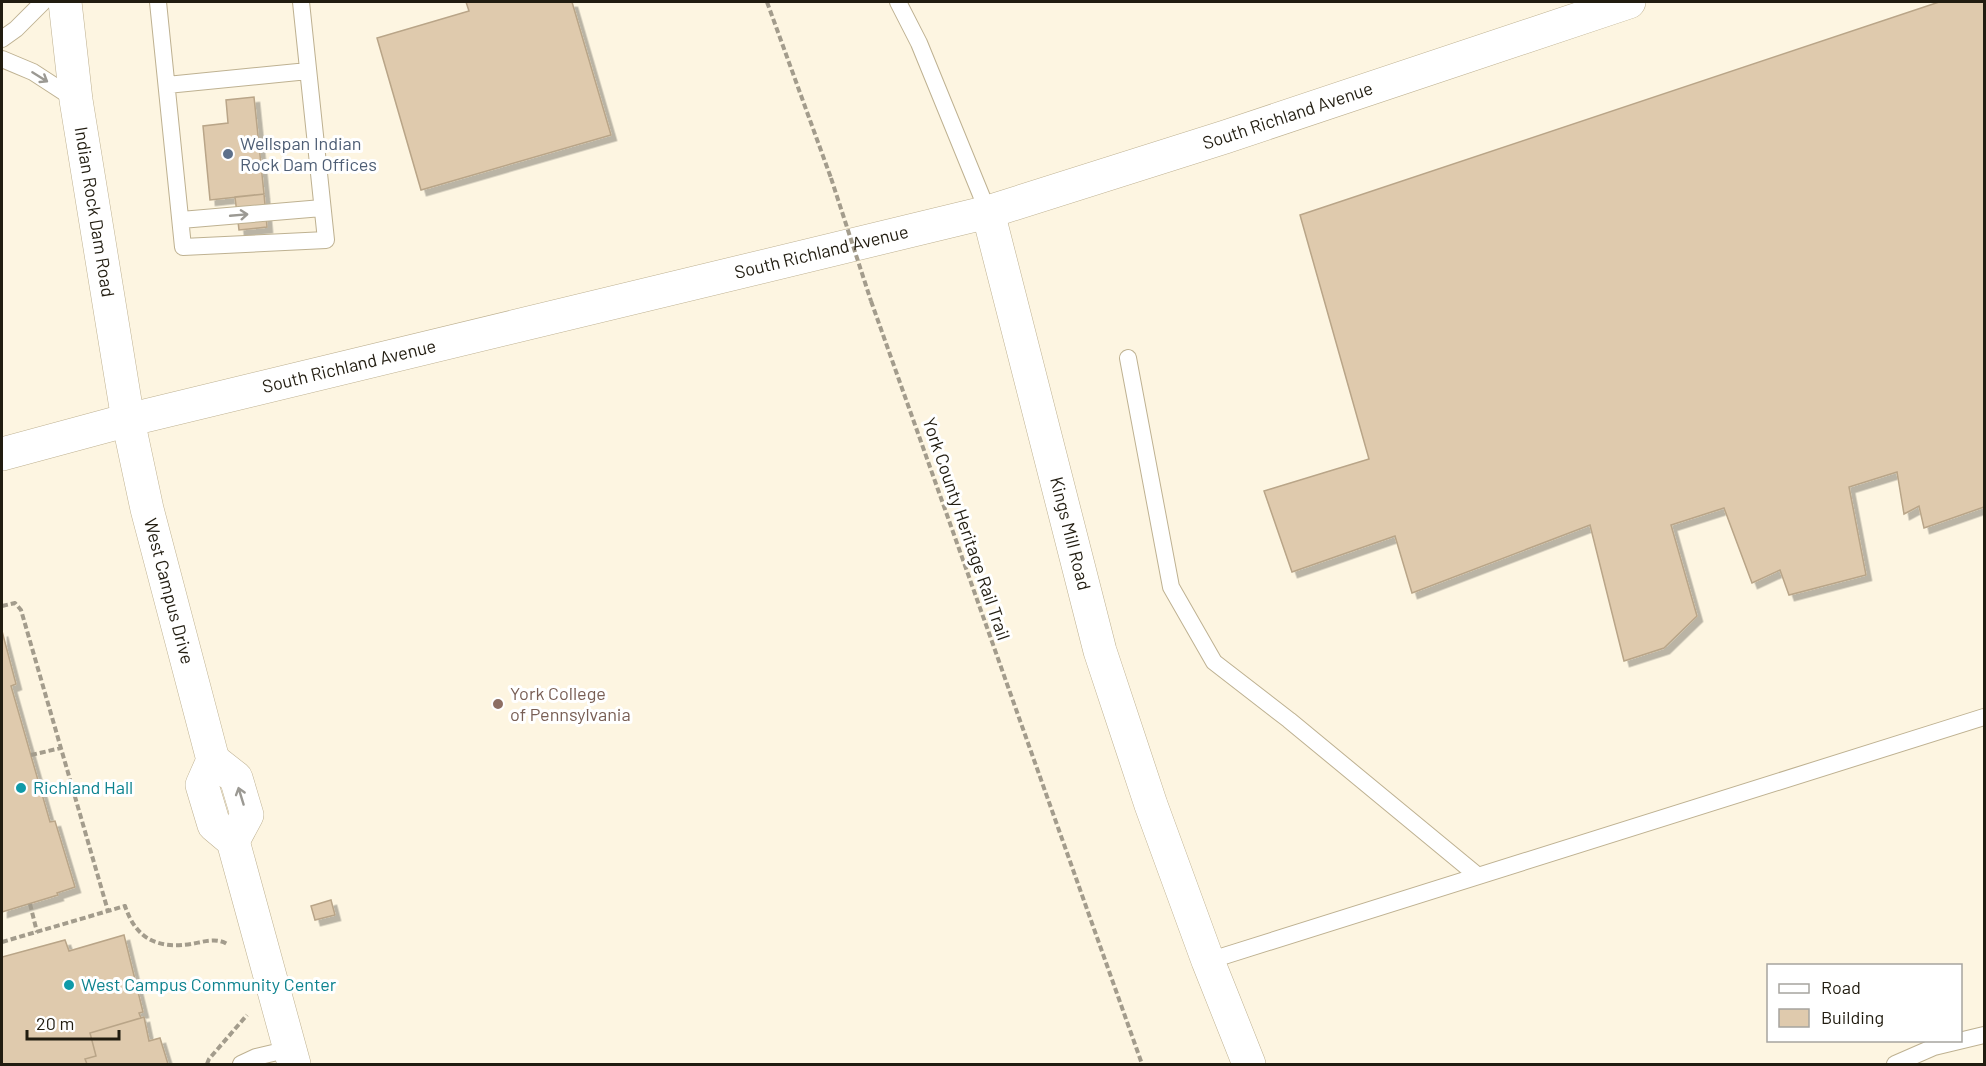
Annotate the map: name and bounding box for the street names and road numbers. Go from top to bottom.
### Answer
street label: South Richland Avenue [1199,76,1375,153]
street label: Indian Rock Dam Road [70,125,120,299]
street label: South Richland Avenue [732,220,910,283]
street label: South Richland Avenue [260,334,438,397]
street label: York County Heritage Rail Trail [918,414,1015,643]
street label: Kings Mill Road [1046,474,1096,592]
street label: West Campus Drive [140,516,199,666]

